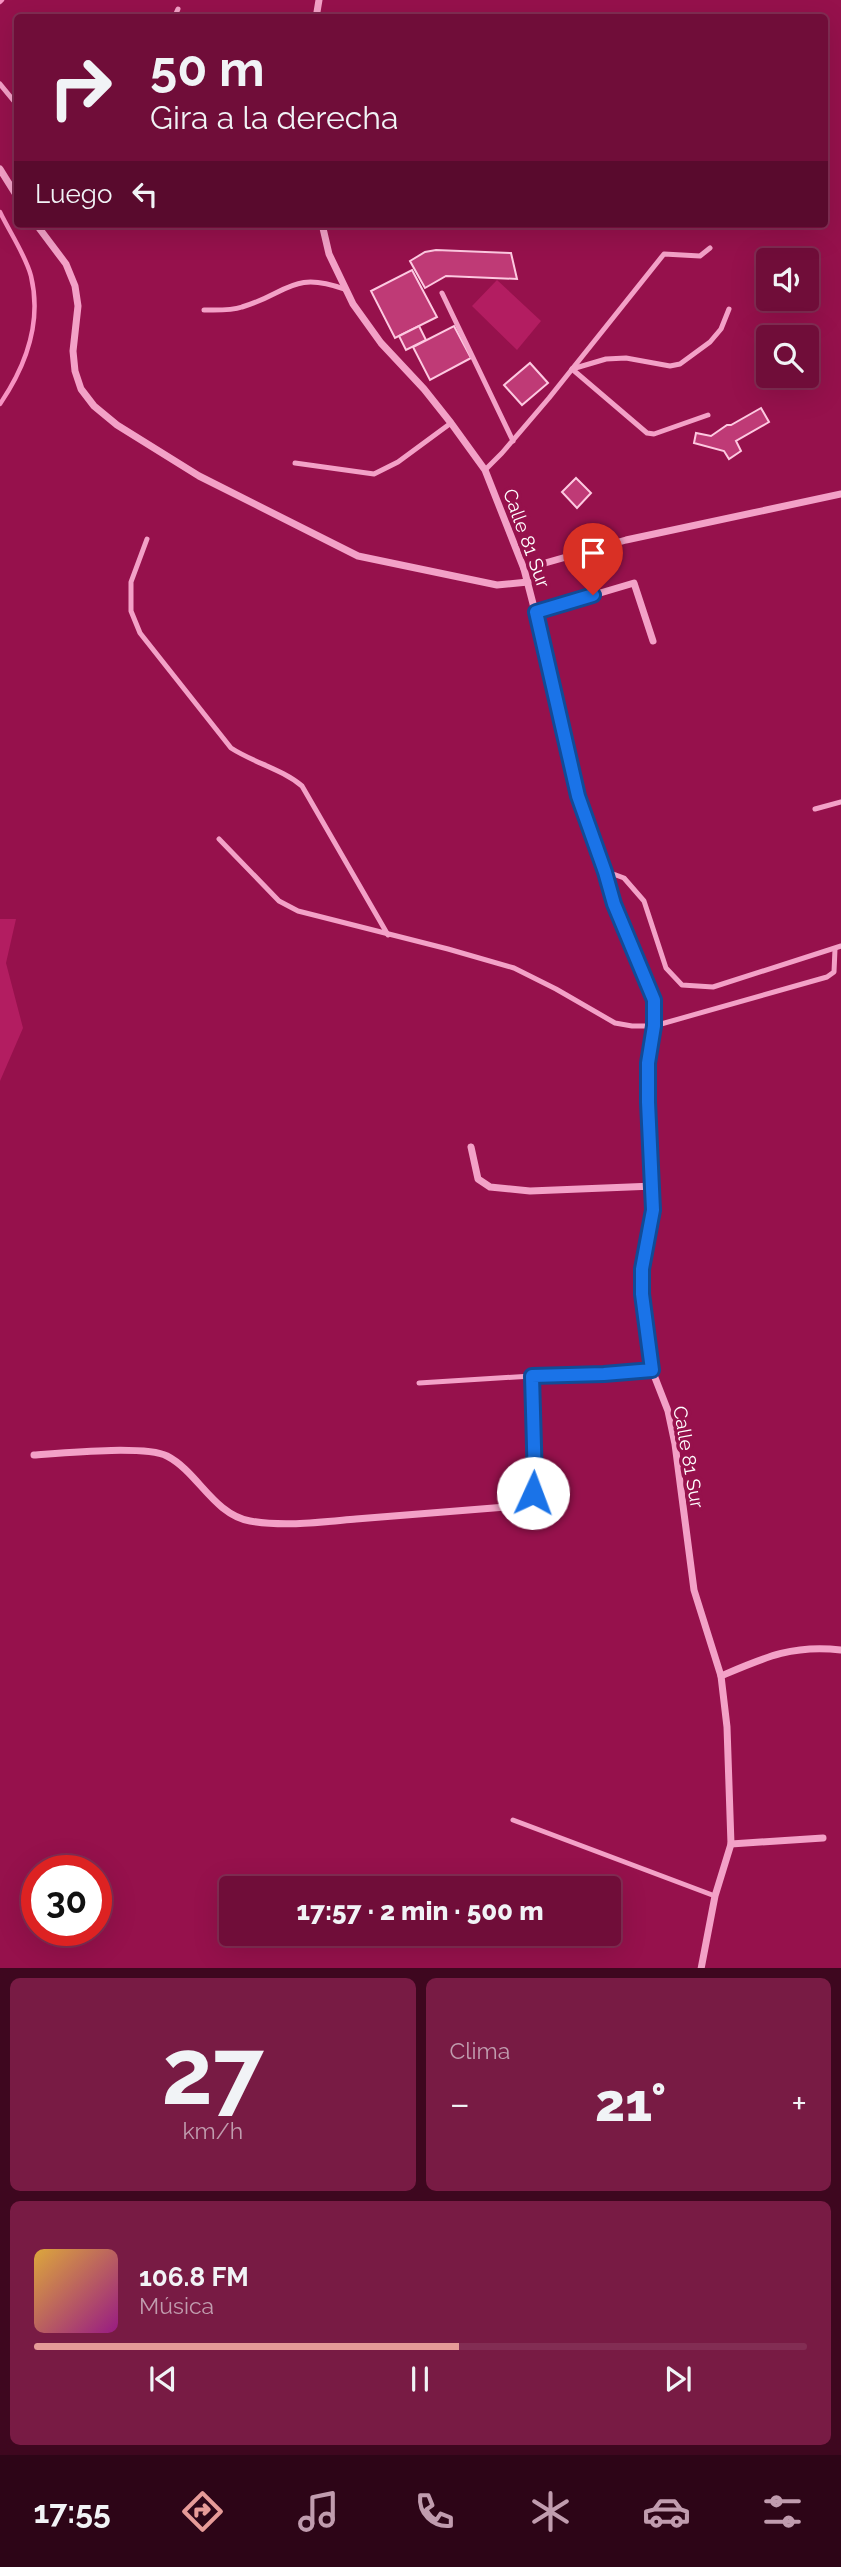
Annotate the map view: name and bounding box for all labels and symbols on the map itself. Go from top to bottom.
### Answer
street label: Calle 81 Sur [499,486,555,591]
pin [563,523,623,595]
street label: Calle 81 Sur [669,1404,709,1510]
position arrow [496,1456,570,1530]
speed limit sign: 30 [21,1855,112,1946]

